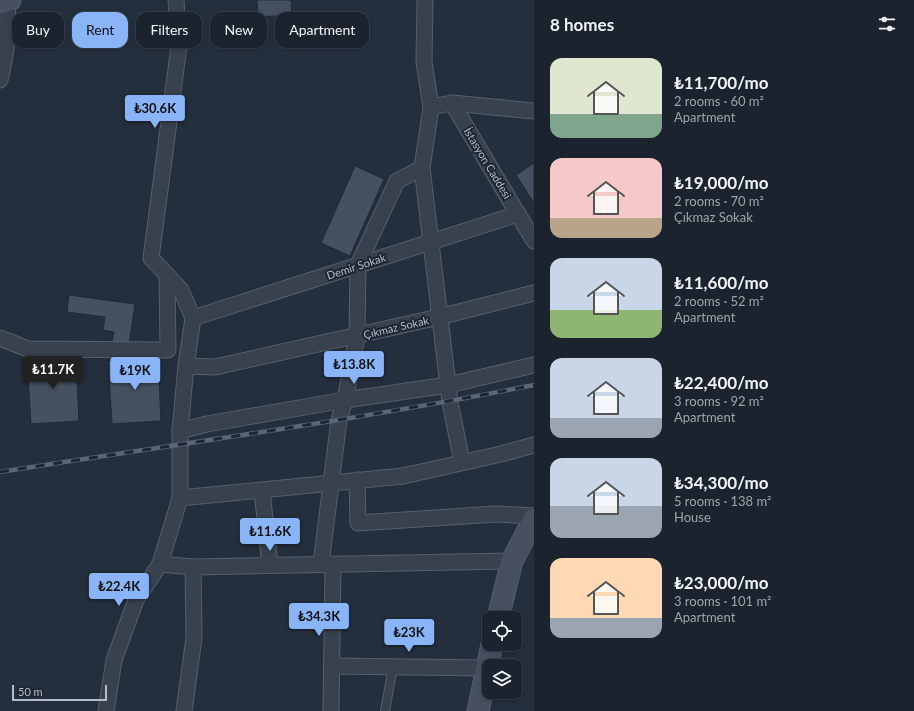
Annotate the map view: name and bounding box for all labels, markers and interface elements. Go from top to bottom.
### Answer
chip: Buy [12,12,64,48]
chip: Rent [72,12,128,48]
chip: Filters [136,12,202,48]
chip: New [210,12,267,48]
chip: Apartment [275,12,369,48]
icon: filters [876,13,898,35]
text: 8 homes [550,14,614,35]
text: ₺11,700/mo [674,72,769,93]
icon: home [582,74,630,122]
text: 2 rooms · 60 m² [674,93,764,109]
pin: ₺30.6K [122,95,188,129]
text: ₺30.6K [134,100,176,116]
text: Apartment [674,109,735,125]
street label: İstasyon Caddesi [462,125,515,201]
text: ₺19,000/mo [674,172,769,193]
icon: home [582,174,630,222]
text: 2 rooms · 70 m² [674,193,764,209]
text: Çıkmaz Sokak [674,209,753,225]
street label: Demir Sokak [325,250,387,282]
text: ₺11,600/mo [674,272,769,293]
icon: home [582,274,630,322]
text: 2 rooms · 52 m² [674,293,764,309]
text: Apartment [674,309,735,325]
street label: Çıkmaz Sokak [362,313,430,341]
pin: ₺13.8K [321,351,387,385]
pin: ₺11.7K [20,356,86,390]
text: ₺13.8K [333,356,375,372]
pin: ₺19K [111,357,159,391]
text: ₺11.7K [32,361,74,377]
text: ₺19K [119,362,151,378]
text: ₺22,400/mo [674,372,769,393]
icon: home [582,374,630,422]
text: 3 rooms · 92 m² [674,393,764,409]
text: Apartment [674,409,735,425]
text: ₺34,300/mo [674,472,769,493]
icon: home [582,474,630,522]
text: 5 rooms · 138 m² [674,493,771,509]
text: House [674,509,711,525]
pin: ₺11.6K [237,518,303,552]
text: ₺11.6K [249,523,291,539]
text: ₺23,000/mo [674,572,769,593]
pin: ₺22.4K [86,573,152,607]
icon: home [582,574,630,622]
text: ₺22.4K [98,578,140,594]
text: 3 rooms · 101 m² [674,593,771,609]
pin: ₺34.3K [286,603,352,637]
text: ₺34.3K [298,608,340,624]
text: Apartment [674,609,735,625]
map controls [482,611,522,699]
button: locate [482,611,522,651]
pin: ₺23K [385,619,433,653]
text: ₺23K [393,624,425,640]
button: layers [482,659,522,699]
scale bar [12,683,107,702]
text: 50 m [18,685,43,698]

